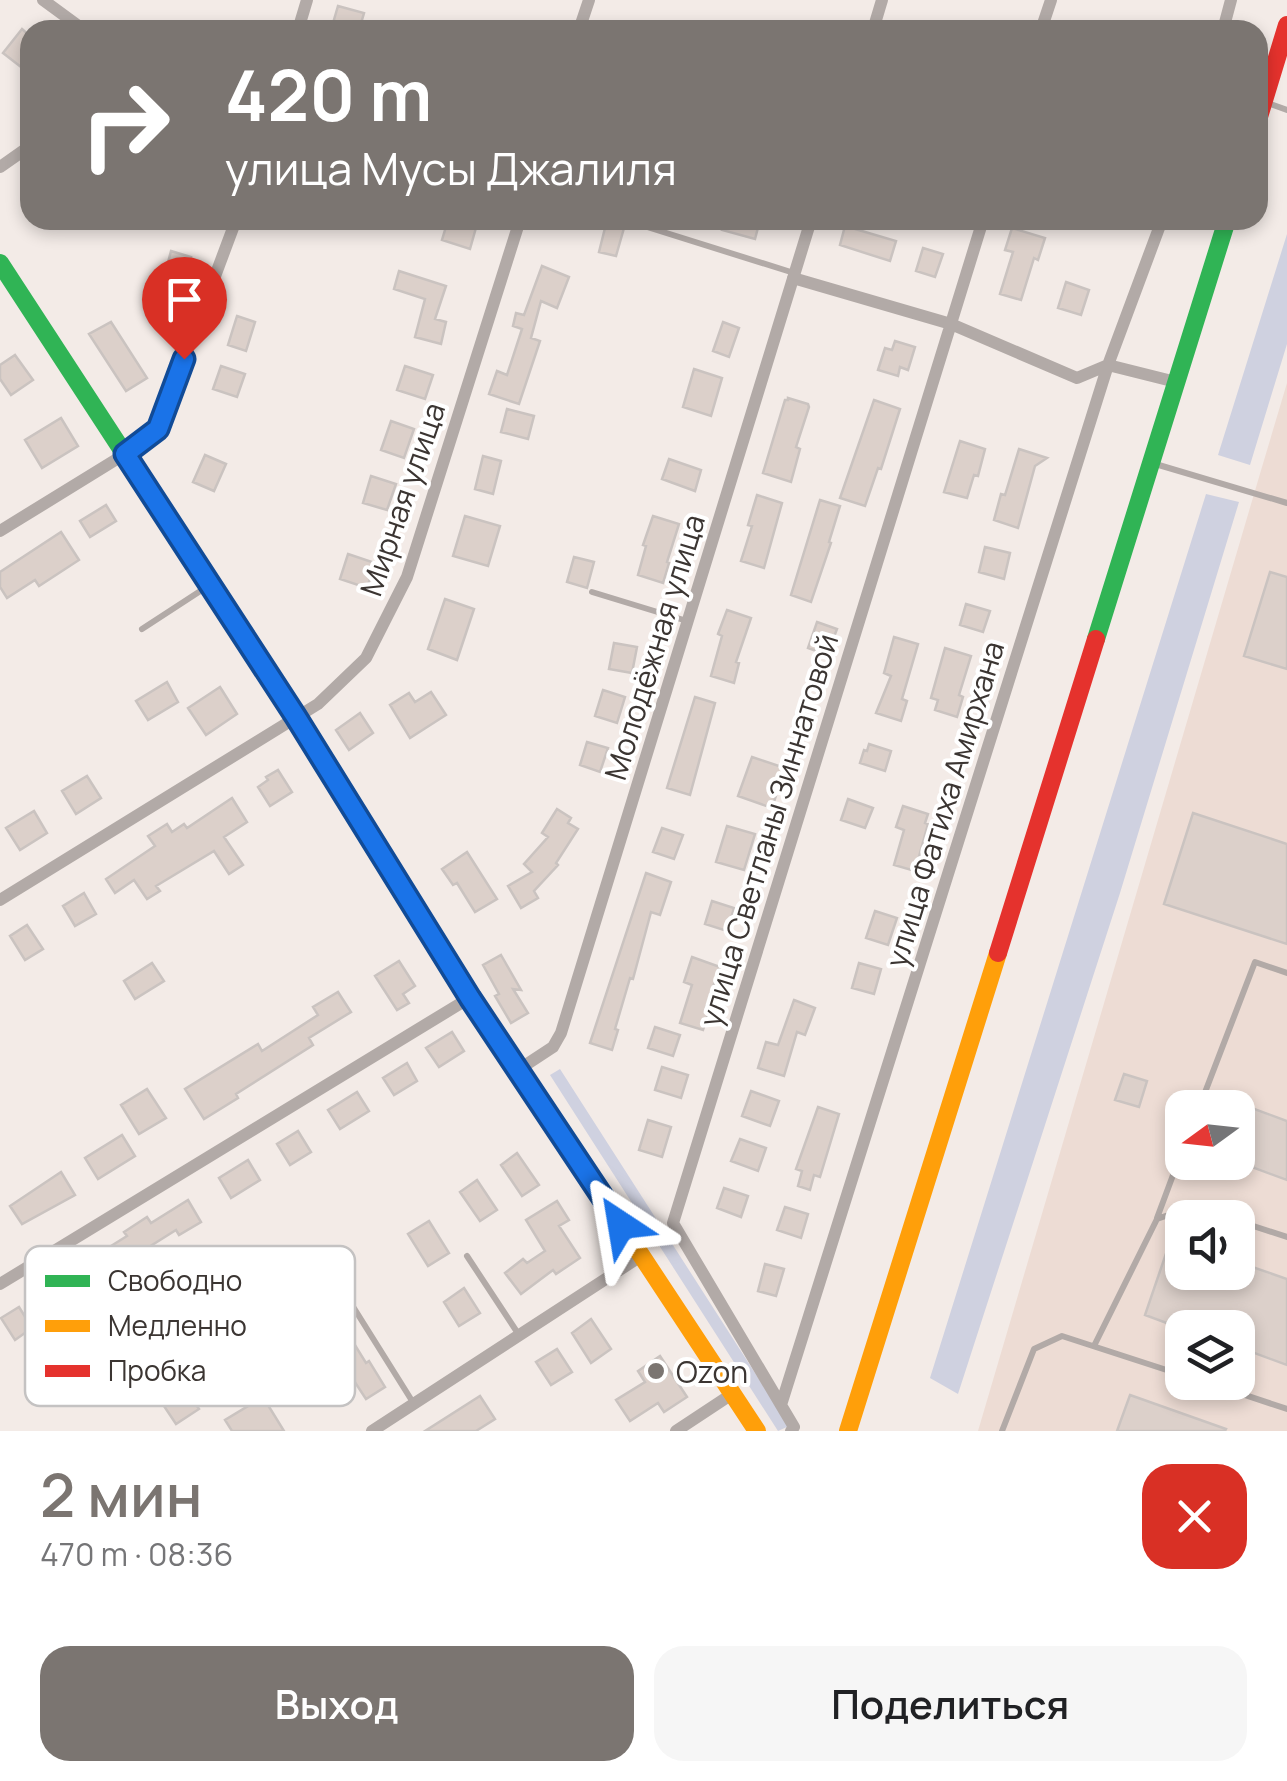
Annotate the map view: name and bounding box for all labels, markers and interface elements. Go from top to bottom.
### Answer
text: 420 m [225,46,432,142]
icon: right [60,60,190,190]
text: улица Мусы Джалиля [225,137,677,199]
pin [142,257,227,360]
icon: arrive [157,272,212,327]
street label: Мирная улица [350,397,454,601]
street label: Молодёжная улица [594,509,714,785]
street label: улица Светланы Зиннатовой [689,628,847,1032]
street label: улица Фатиха Амирхана [875,636,1013,972]
north arrow [1165,1090,1255,1180]
map controls [1165,1090,1255,1400]
position arrow [569,1173,673,1277]
button: sound [1165,1200,1255,1290]
legend [25,1246,355,1406]
text: Свободно [108,1261,242,1299]
text: Медленно [108,1306,247,1344]
button: layers [1165,1310,1255,1400]
text: Пробка [108,1351,206,1389]
place label: Ozon [676,1351,748,1392]
marker: Ozon [645,1360,667,1382]
text: 2 мин [40,1453,202,1535]
button: close [1142,1464,1247,1569]
text: 470 m · 08:36 [40,1532,233,1576]
button: Выход [40,1646,634,1761]
button: Поделиться [654,1646,1247,1761]

